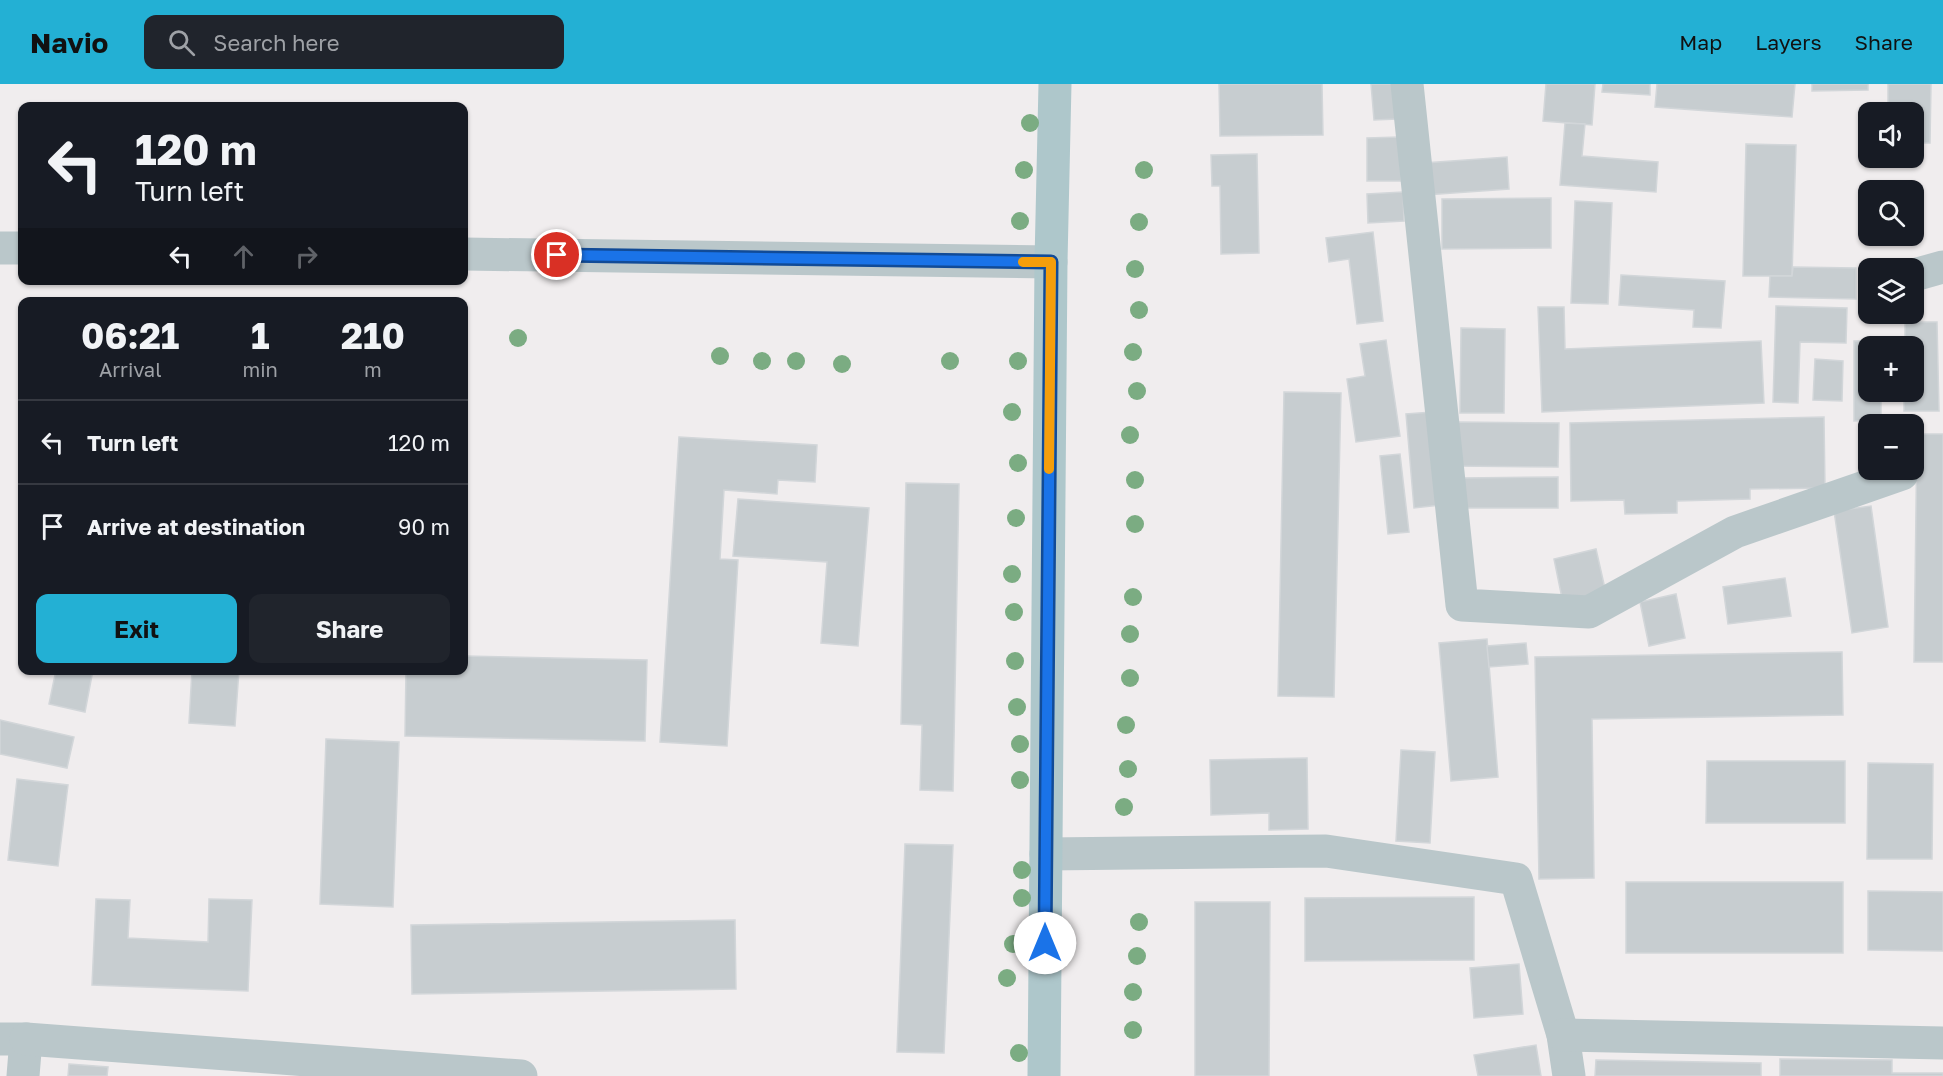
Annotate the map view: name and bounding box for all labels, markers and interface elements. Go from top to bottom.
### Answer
search box [144,15,564,69]
text: Navio [30,26,108,59]
icon: search [165,26,198,59]
text: Search here [213,29,339,56]
text: Map [1679,29,1722,55]
text: Layers [1755,29,1822,55]
text: Share [1855,29,1913,55]
map controls [1858,102,1924,480]
button: sound [1858,102,1924,168]
text: 120 m [135,124,257,174]
icon: left [36,126,114,204]
text: Turn left [135,175,244,207]
button: search [1858,180,1924,246]
pin [531,229,582,280]
icon: arrive [540,238,573,271]
icon: left [164,240,197,273]
icon: ahead [227,240,260,273]
icon: right [290,240,323,273]
button: layers [1858,258,1924,324]
text: 06:21 [81,314,179,357]
text: 1 [251,314,269,357]
text: 210 [341,314,405,357]
button: + [1858,336,1924,402]
text: Arrival [99,357,162,381]
text: min [243,357,278,381]
text: m [364,357,382,381]
button: − [1858,414,1924,480]
icon: left [36,426,69,459]
text: Turn left [87,429,178,456]
text: 120 m [388,429,450,456]
icon: arrive [36,510,69,543]
text: Arrive at destination [87,513,305,540]
text: 90 m [398,513,450,540]
button: Exit [36,594,237,663]
button: Share [249,594,450,663]
position arrow [1013,911,1077,975]

